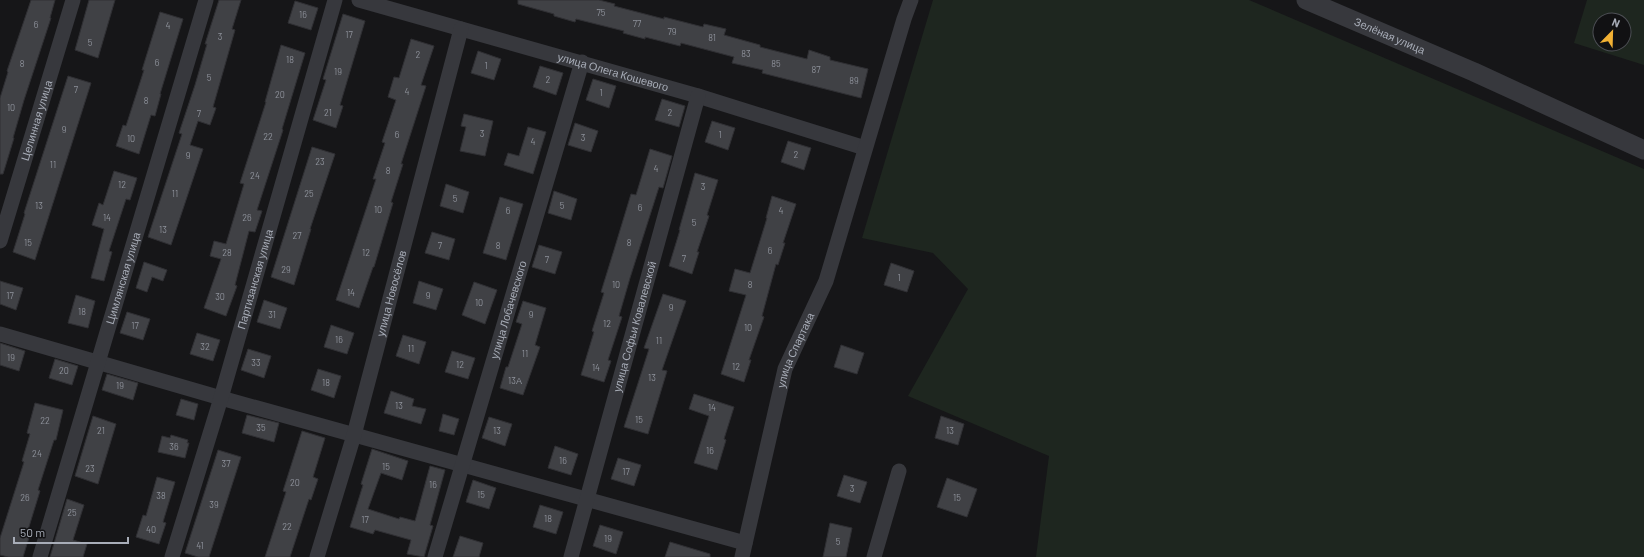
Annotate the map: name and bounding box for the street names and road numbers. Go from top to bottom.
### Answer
street label: Зелёная улица [1353,15,1428,57]
street label: улица Олега Кошевого [556,50,670,93]
street label: Целинная улица [18,78,55,162]
street label: Партизанская улица [234,227,275,331]
street label: Цимлянская улица [103,230,143,326]
street label: улица Новосёлов [373,249,408,338]
street label: улица Лобачевского [487,259,529,360]
street label: улица Софьи Ковалевской [610,260,658,393]
street label: улица Спартака [774,310,817,389]

